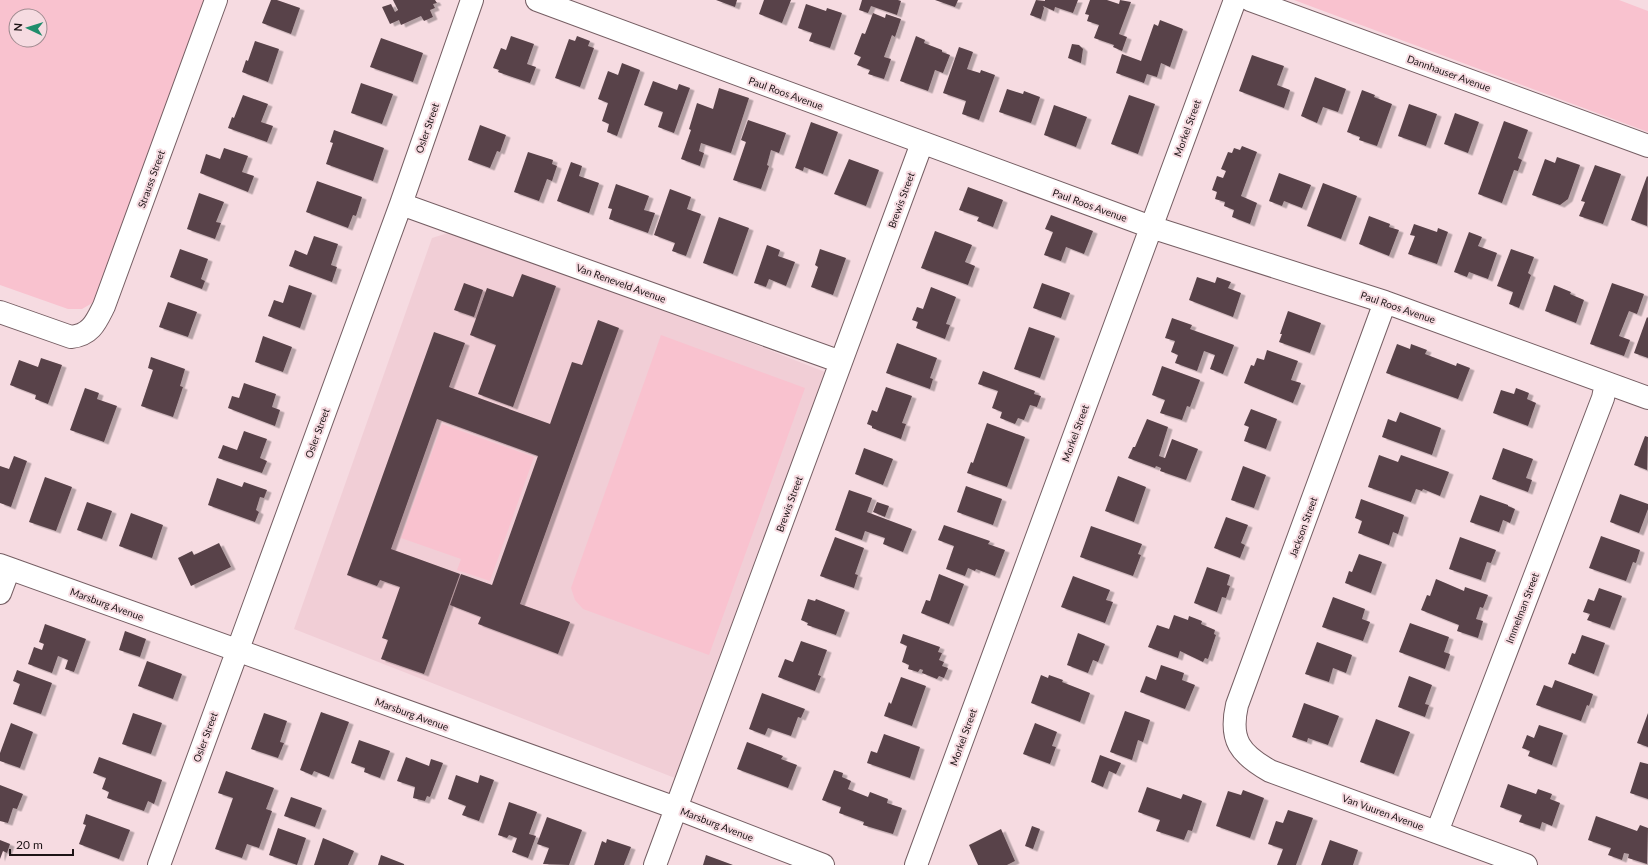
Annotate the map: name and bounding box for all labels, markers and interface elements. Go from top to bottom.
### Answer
north arrow [8,8,48,48]
text: N [11,23,24,32]
street label: Dannhauser Avenue [1406,52,1492,94]
street label: Paul Roos Avenue [747,74,825,112]
street label: Morkel Street [1171,97,1203,158]
street label: Osler Street [413,101,441,155]
street label: Strauss Street [135,148,167,209]
street label: Brewis Street [885,170,917,230]
street label: Paul Roos Avenue [1051,186,1129,224]
street label: Van Reneveld Avenue [574,261,668,305]
street label: Paul Roos Avenue [1359,289,1437,325]
street label: Morkel Street [1059,402,1091,463]
street label: Osler Street [302,406,332,460]
street label: Brewis Street [773,474,805,534]
street label: Jackson Street [1287,495,1320,559]
street label: Immelman Street [1503,571,1541,645]
street label: Marsburg Avenue [69,585,145,623]
street label: Marsburg Avenue [374,695,450,733]
street label: Morkel Street [947,706,979,767]
street label: Osler Street [190,710,220,764]
street label: Van Vuuren Avenue [1341,792,1425,832]
street label: Marsburg Avenue [679,805,755,843]
scale bar [10,831,73,857]
text: 20 m [16,837,43,852]

